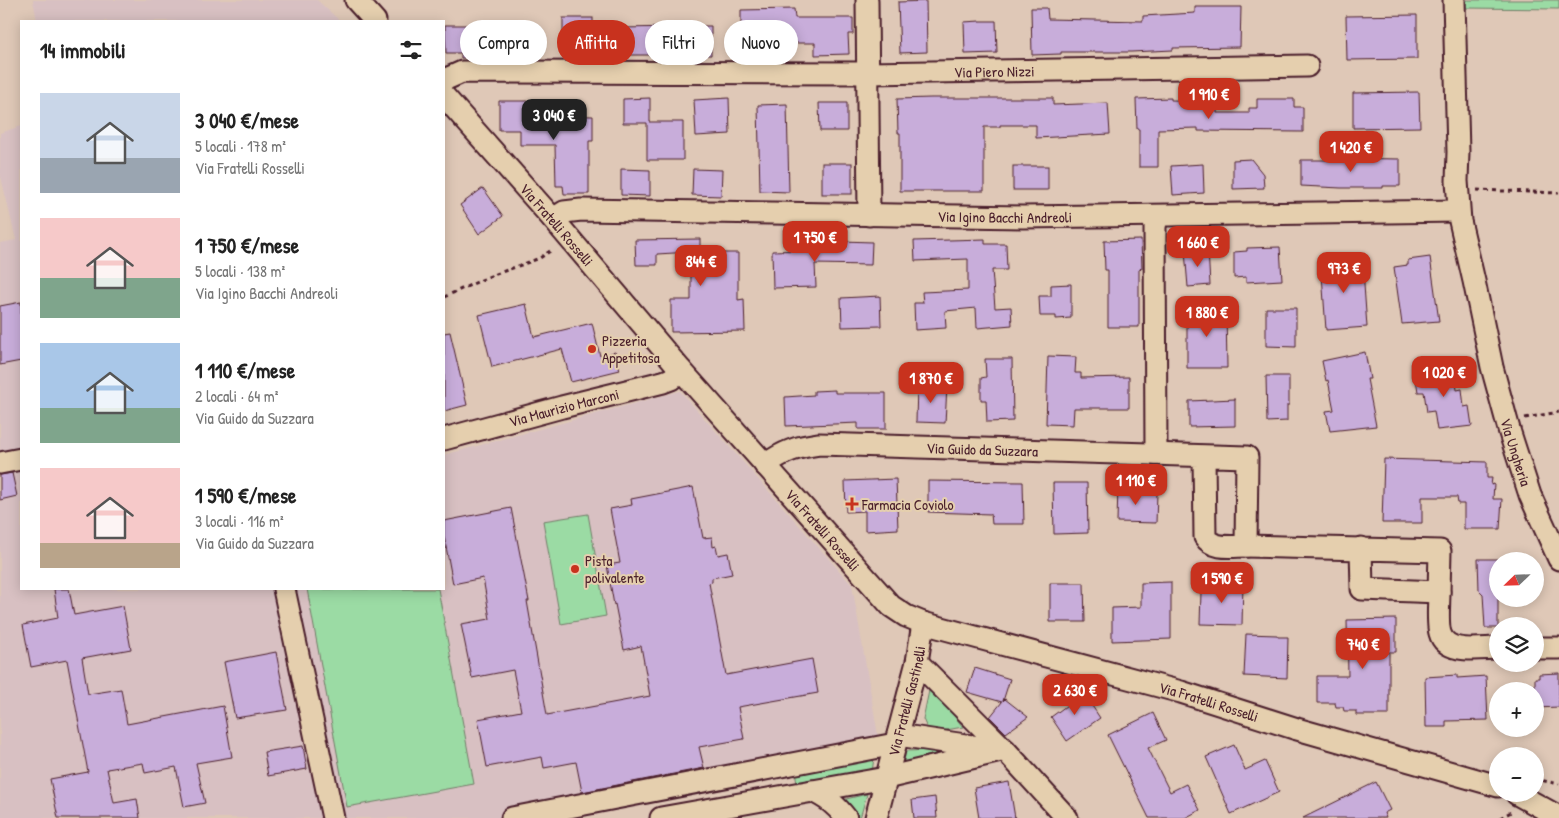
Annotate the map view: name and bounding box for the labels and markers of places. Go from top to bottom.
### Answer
pin: 1 910 € [1163,78,1255,120]
pin: 3 040 € [508,98,600,141]
pin: 1 420 € [1305,130,1397,173]
pin: 1 750 € [769,220,861,263]
pin: 1 660 € [1152,226,1244,268]
pin: 844 € [666,244,736,287]
pin: 973 € [1309,252,1379,294]
pin: 1 880 € [1161,296,1253,338]
place label: Pizzeria Appetitosa [602,330,660,368]
marker: Pizzeria Appetitosa [586,343,598,355]
pin: 1 020 € [1398,356,1490,398]
pin: 1 870 € [885,362,977,404]
pin: 1 110 € [1090,464,1182,506]
place label: Farmacia Coviolo [861,494,954,515]
marker: Farmacia Coviolo [846,498,858,510]
place label: Pista polivalente [585,550,645,588]
pin: 1 590 € [1176,562,1268,604]
marker: Pista polivalente [569,563,581,575]
pin: 740 € [1328,628,1398,670]
pin: 2 630 € [1029,674,1121,716]

